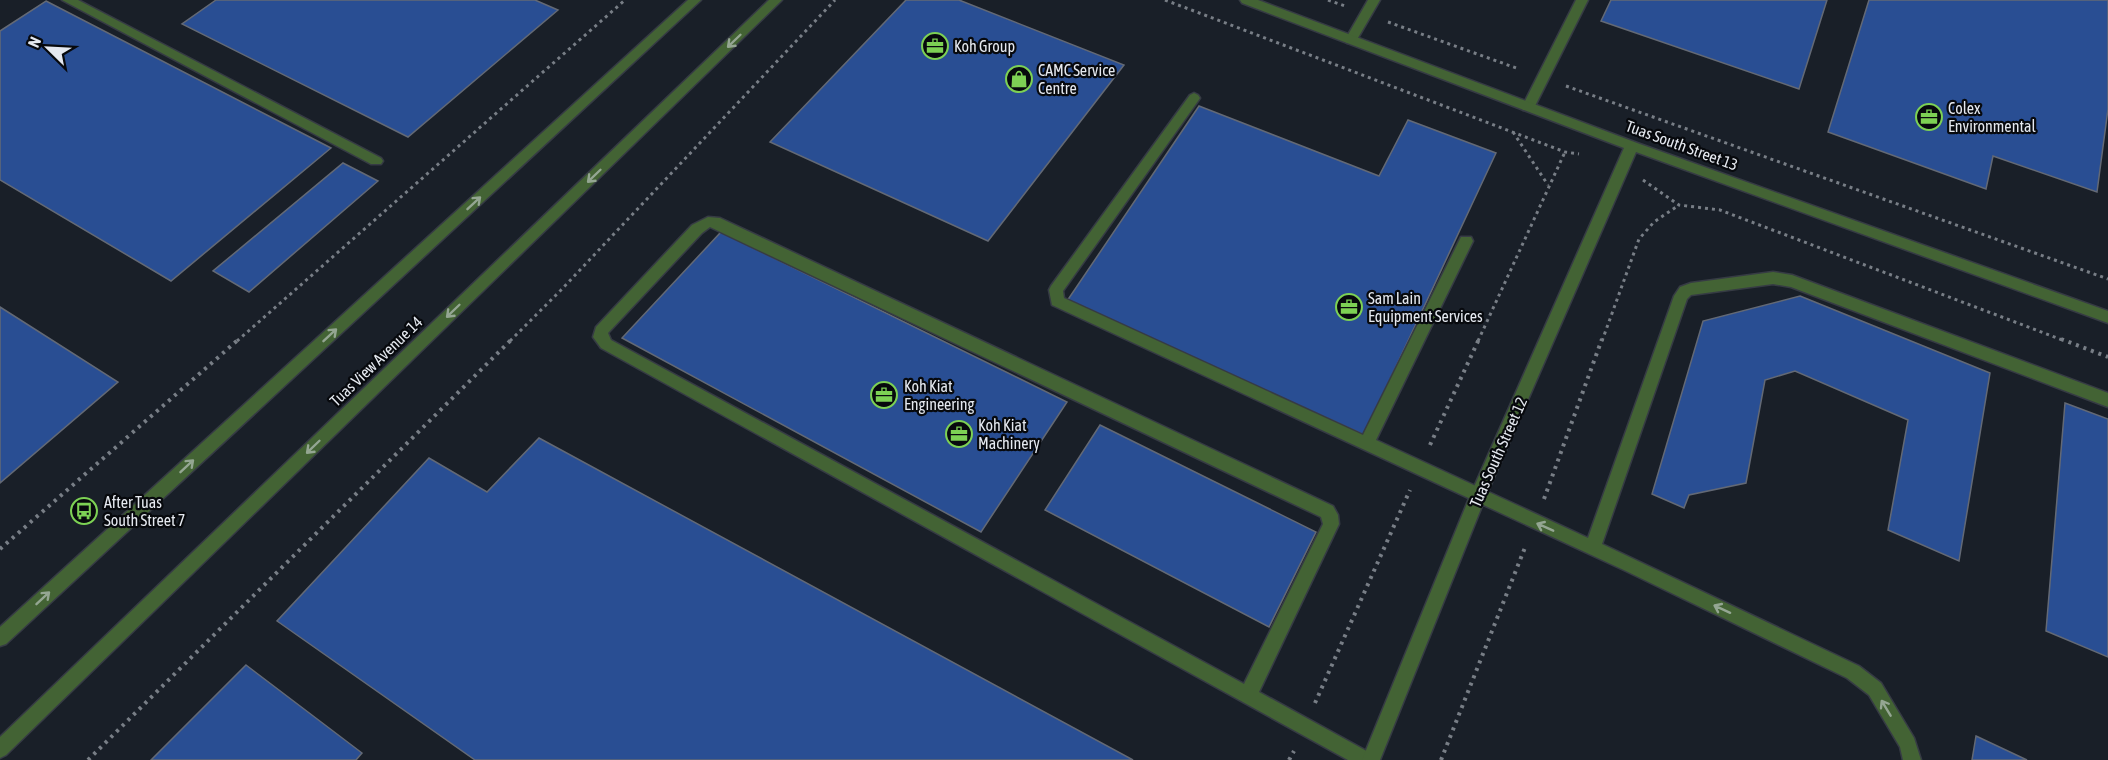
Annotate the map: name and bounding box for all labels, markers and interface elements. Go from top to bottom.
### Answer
north arrow [18,18,78,78]
office icon: Koh Group [920,31,950,61]
one-way arrow [726,33,741,48]
text: N [24,34,44,50]
place label: Koh Group [954,37,1015,56]
place label: CAMC Service Centre [1038,61,1115,97]
shop icon: CAMC Service Centre [1004,64,1034,94]
place label: Colex Environmental [1948,99,2036,135]
office icon: Colex Environmental [1914,102,1944,132]
street label: Tuas South Street 13 [1623,116,1741,174]
one-way arrow [586,169,601,183]
one-way arrow [466,196,481,210]
place label: Sam Lain Equipment Services [1368,289,1483,326]
office icon: Sam Lain Equipment Services [1334,292,1364,322]
one-way arrow [446,304,461,319]
street label: Tuas View Avenue 14 [326,312,426,410]
one-way arrow [323,328,338,342]
place label: Koh Kiat Engineering [904,377,975,414]
office icon: Koh Kiat Engineering [869,380,899,410]
street label: Tuas South Street 12 [1466,394,1530,510]
place label: Koh Kiat Machinery [978,416,1040,453]
office icon: Koh Kiat Machinery [944,419,974,449]
one-way arrow [306,440,321,454]
one-way arrow [179,460,194,474]
place label: After Tuas South Street 7 [104,493,185,529]
bus stop icon: After Tuas South Street 7 [69,496,99,526]
one-way arrow [1537,520,1555,532]
one-way arrow [35,591,50,605]
one-way arrow [1714,602,1732,614]
one-way arrow [1880,700,1892,717]

